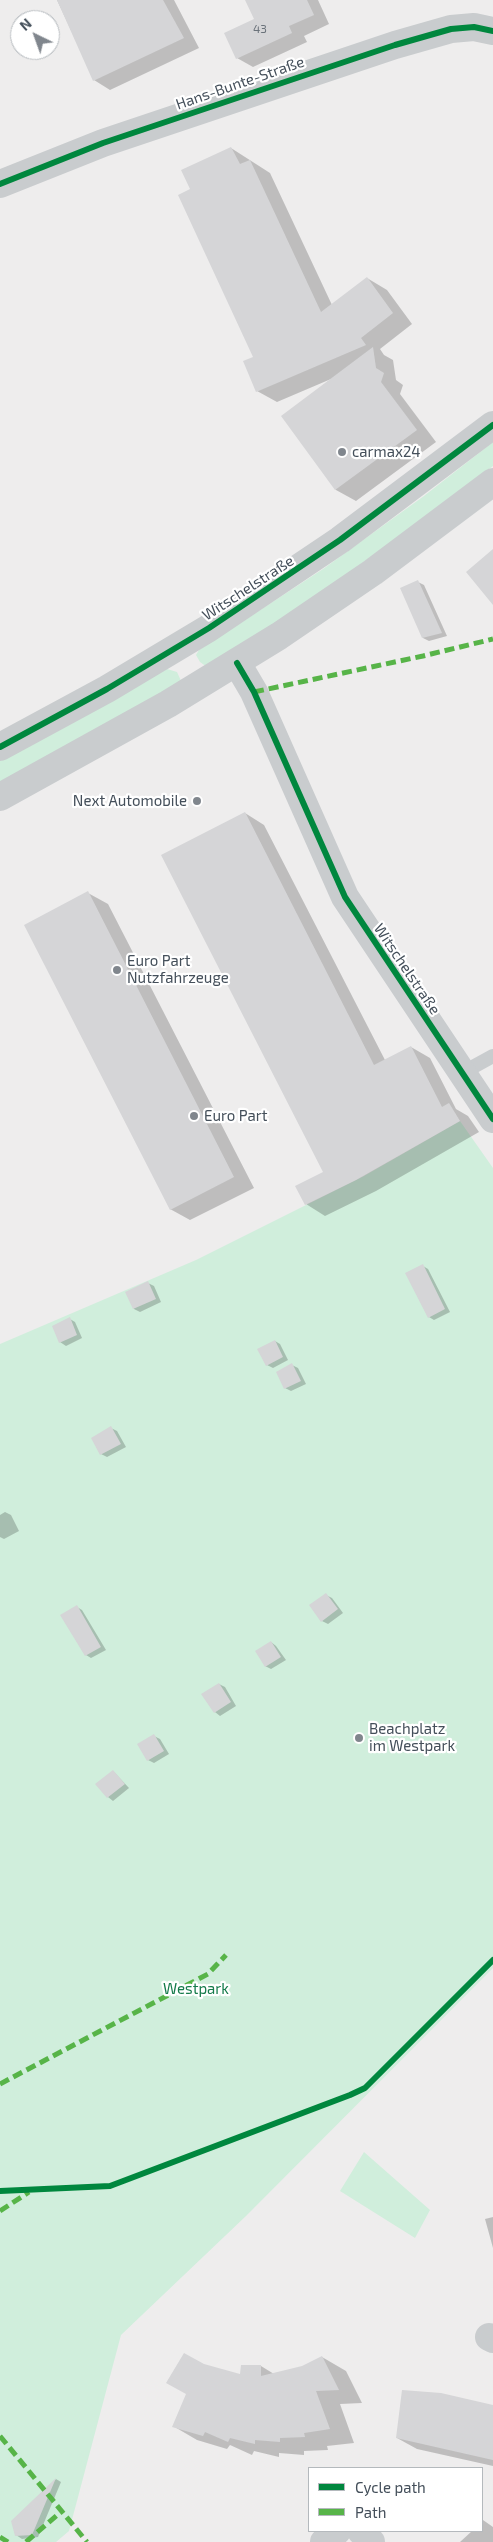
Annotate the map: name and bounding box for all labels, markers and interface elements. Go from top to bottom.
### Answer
north arrow [10,10,60,60]
text: N [16,15,35,34]
house number: 43 [253,22,267,36]
street label: Hans-Bunte-Straße [173,53,307,113]
place label: carmax24 [352,443,421,461]
marker: carmax24 [336,446,348,458]
street label: Witschelstraße [199,552,297,624]
place label: Next Automobile [73,792,187,810]
marker: Next Automobile [191,795,203,807]
street label: Witschelstraße [370,920,444,1018]
place label: Euro Part Nutzfahrzeuge [127,952,229,987]
marker: Euro Part Nutzfahrzeuge [111,964,123,976]
place label: Euro Part [204,1107,267,1125]
marker: Euro Part [188,1110,200,1122]
place label: Beachplatz im Westpark [369,1720,455,1755]
marker: Beachplatz im Westpark [353,1732,365,1744]
park label: Westpark [163,1980,229,1998]
legend [308,2467,483,2532]
text: Cycle path [355,2478,426,2496]
text: Path [355,2503,386,2521]

